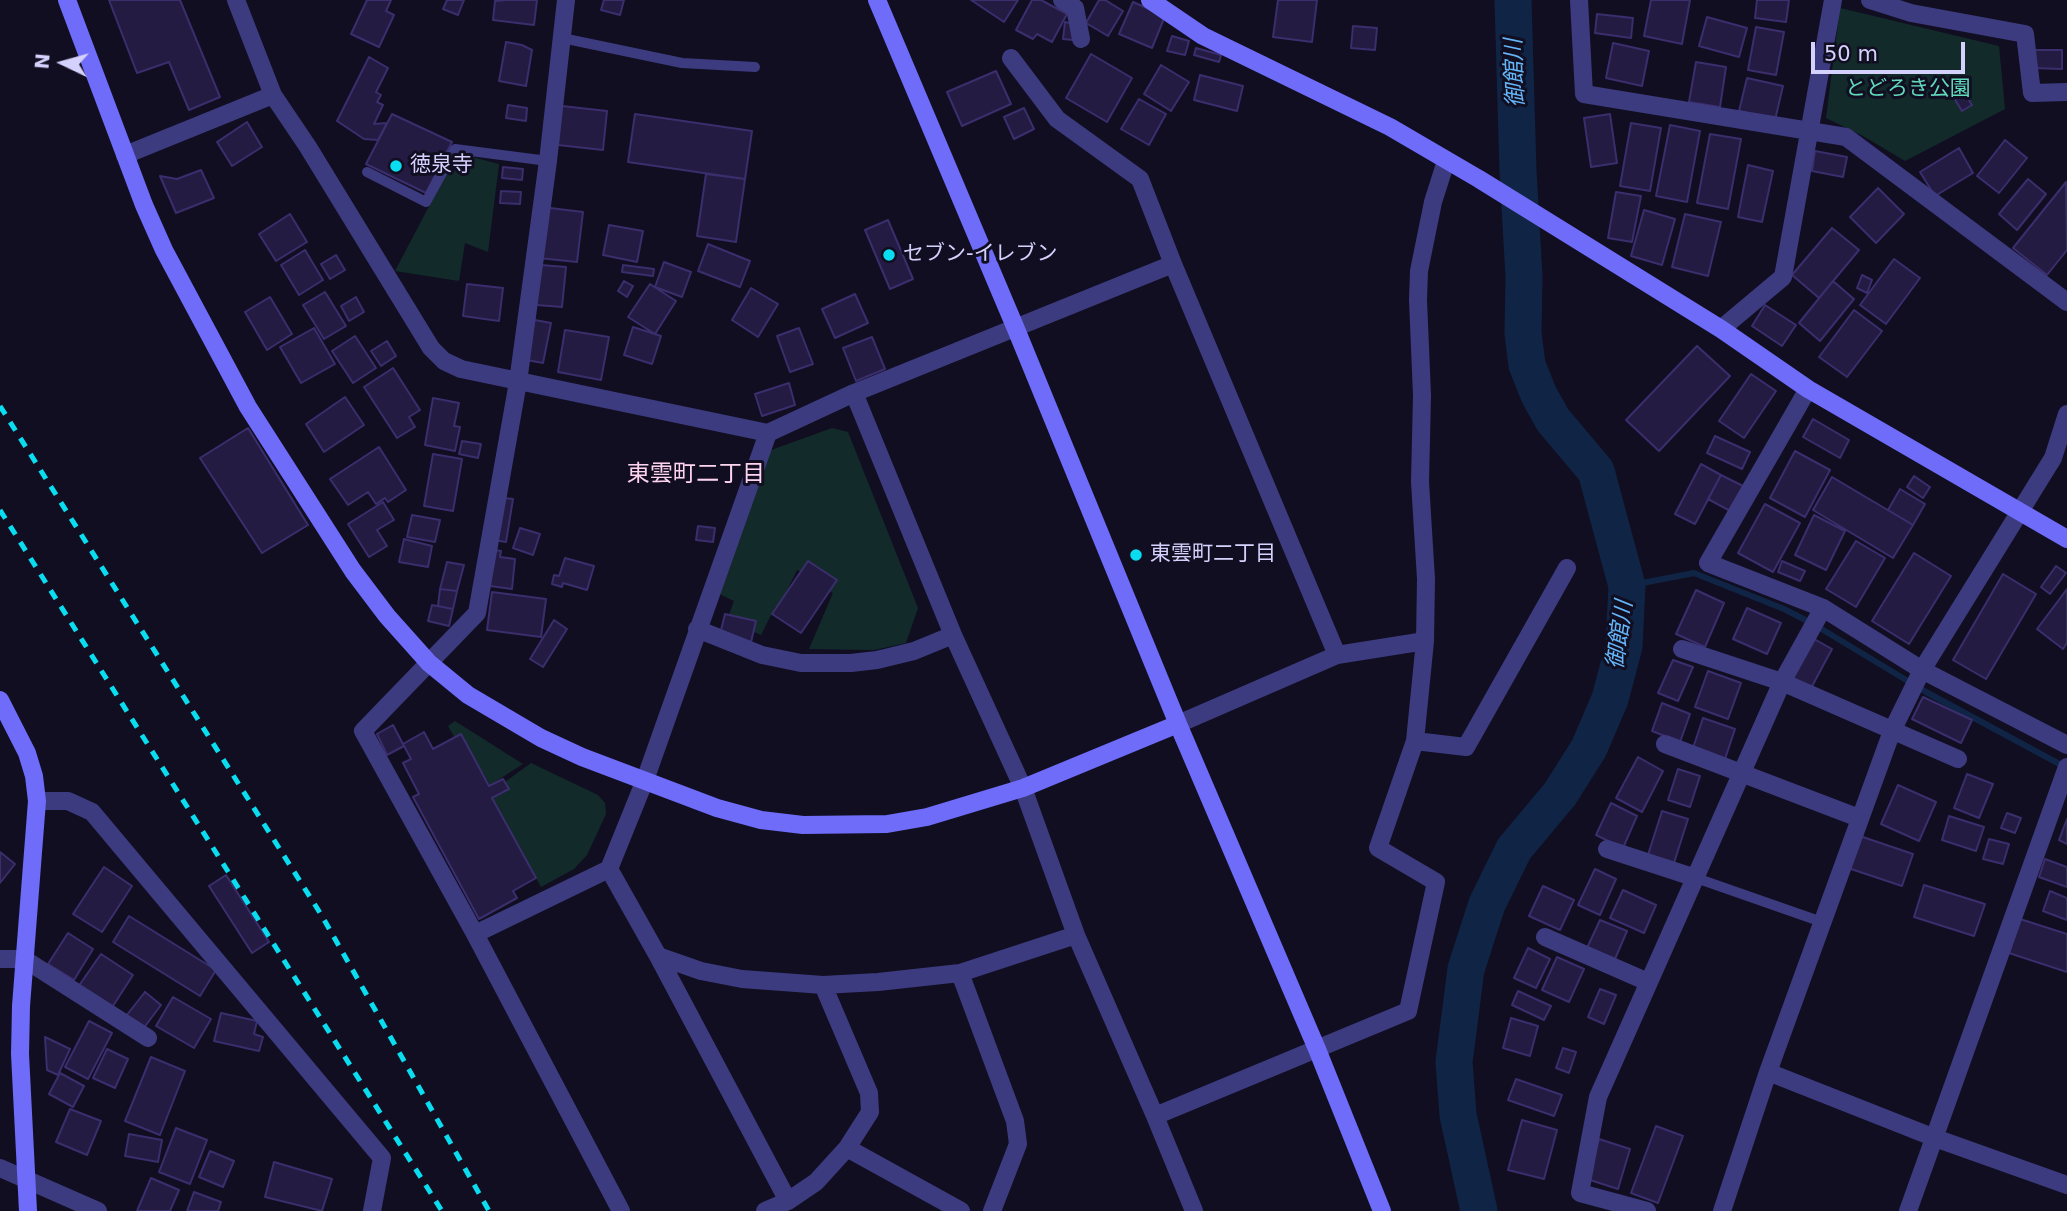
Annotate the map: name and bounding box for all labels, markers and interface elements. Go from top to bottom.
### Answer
north arrow [28,28,98,98]
scale bar [1815,28,1969,72]
water label: 御館川 [1501,38,1531,108]
text: 50 m [1824,42,1878,66]
text: N [30,52,54,70]
park label: とどろき公園 [1845,77,1971,103]
place label: 徳泉寺 [410,153,473,179]
marker: 徳泉寺 [388,158,404,174]
place label: セブン-イレブン [903,242,1058,268]
marker: セブン-イレブン [881,247,897,263]
district label: 東雲町二丁目 [627,461,765,489]
place label: 東雲町二丁目 [1150,542,1276,568]
marker: 東雲町二丁目 [1128,547,1144,563]
water label: 御館川 [1603,599,1639,671]

